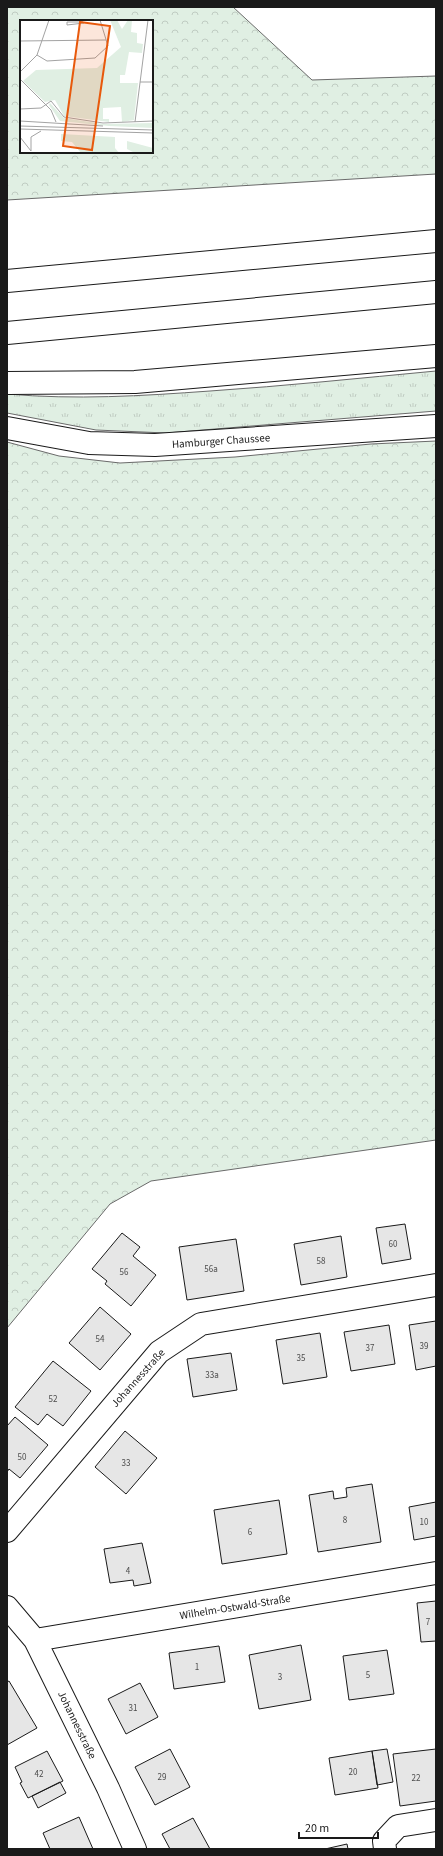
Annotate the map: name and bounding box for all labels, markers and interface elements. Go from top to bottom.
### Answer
inset map [20,20,153,153]
street label: Hamburger Chaussee [171,430,271,452]
house number: 60 [389,1238,398,1251]
house number: 58 [317,1255,326,1268]
house number: 56a [204,1263,218,1276]
house number: 56 [120,1266,129,1279]
house number: 54 [96,1333,105,1346]
house number: 39 [420,1340,429,1353]
house number: 37 [366,1342,375,1355]
street label: Johannesstraße [108,1345,169,1410]
house number: 35 [297,1352,306,1365]
house number: 33a [205,1369,219,1382]
house number: 52 [49,1393,58,1406]
house number: 50 [18,1451,27,1464]
house number: 33 [122,1457,131,1470]
house number: 8 [343,1514,348,1527]
house number: 10 [420,1516,429,1529]
house number: 6 [248,1526,253,1539]
house number: 4 [126,1565,131,1578]
street label: Wilhelm-Ostwald-Straße [178,1591,292,1623]
house number: 7 [426,1616,431,1629]
house number: 1 [195,1661,199,1674]
house number: 5 [366,1669,371,1682]
house number: 3 [278,1671,283,1684]
street label: Johannesstraße [54,1689,100,1762]
house number: 31 [129,1702,137,1715]
house number: 20 [349,1766,358,1779]
house number: 42 [35,1768,44,1781]
house number: 29 [158,1771,167,1784]
house number: 22 [412,1772,421,1785]
scale bar [299,1814,378,1840]
text: 20 m [305,1820,329,1837]

